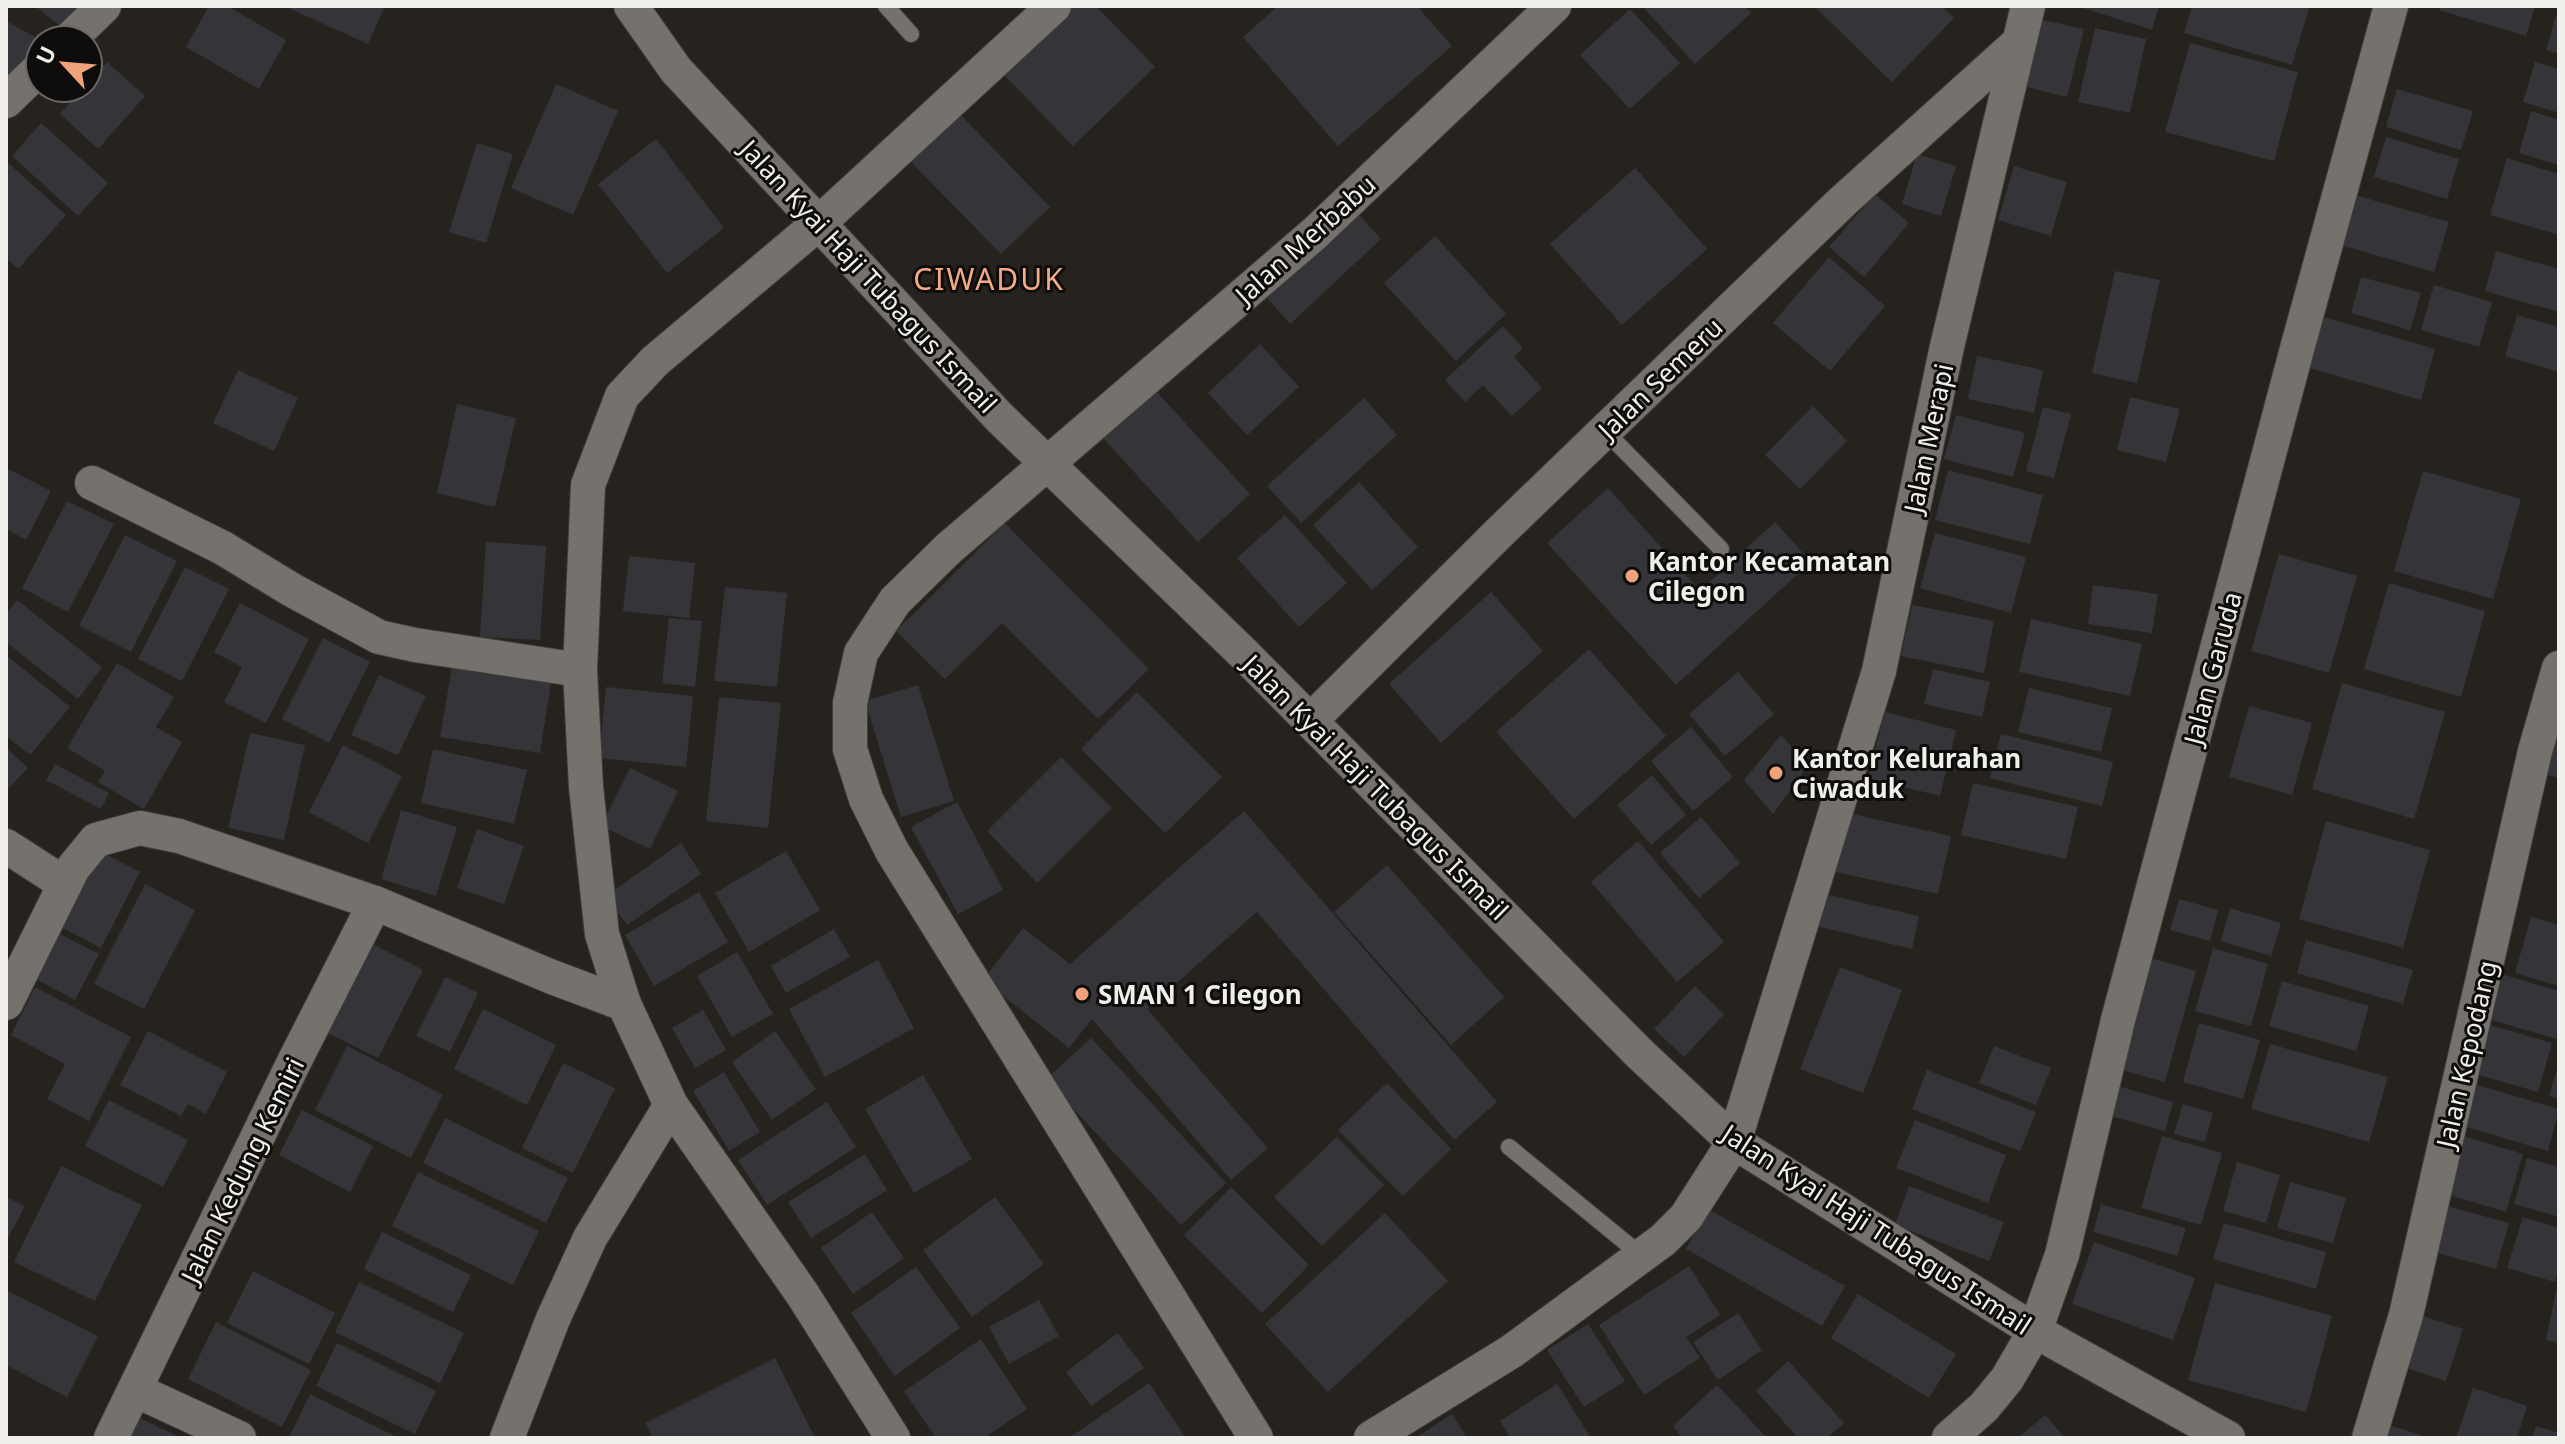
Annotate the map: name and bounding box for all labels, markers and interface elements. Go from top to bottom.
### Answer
north arrow [24,24,104,104]
text: U [28,41,62,69]
street label: Jalan Kyai Haji Tubagus Ismail [730,129,1006,421]
street label: Jalan Merbabu [1225,166,1383,314]
district label: CIWADUK [913,258,1065,299]
street label: Jalan Semeru [1588,309,1730,449]
street label: Jalan Merapi [1894,360,1961,519]
place label: Kantor Kecamatan Cilegon [1648,543,1890,609]
marker: Kantor Kecamatan Cilegon [1623,567,1641,585]
street label: Jalan Garuda [2174,588,2250,751]
street label: Jalan Kyai Haji Tubagus Ismail [1233,644,1517,928]
place label: Kantor Kelurahan Ciwaduk [1792,740,2021,806]
marker: Kantor Kelurahan Ciwaduk [1767,764,1785,782]
street label: Jalan Kepodang [2426,957,2505,1154]
place label: SMAN 1 Cilegon [1098,976,1302,1012]
marker: SMAN 1 Cilegon [1073,985,1091,1003]
street label: Jalan Kedung Kemiri [170,1051,312,1291]
street label: Jalan Kyai Haji Tubagus Ismail [1713,1114,2039,1343]

